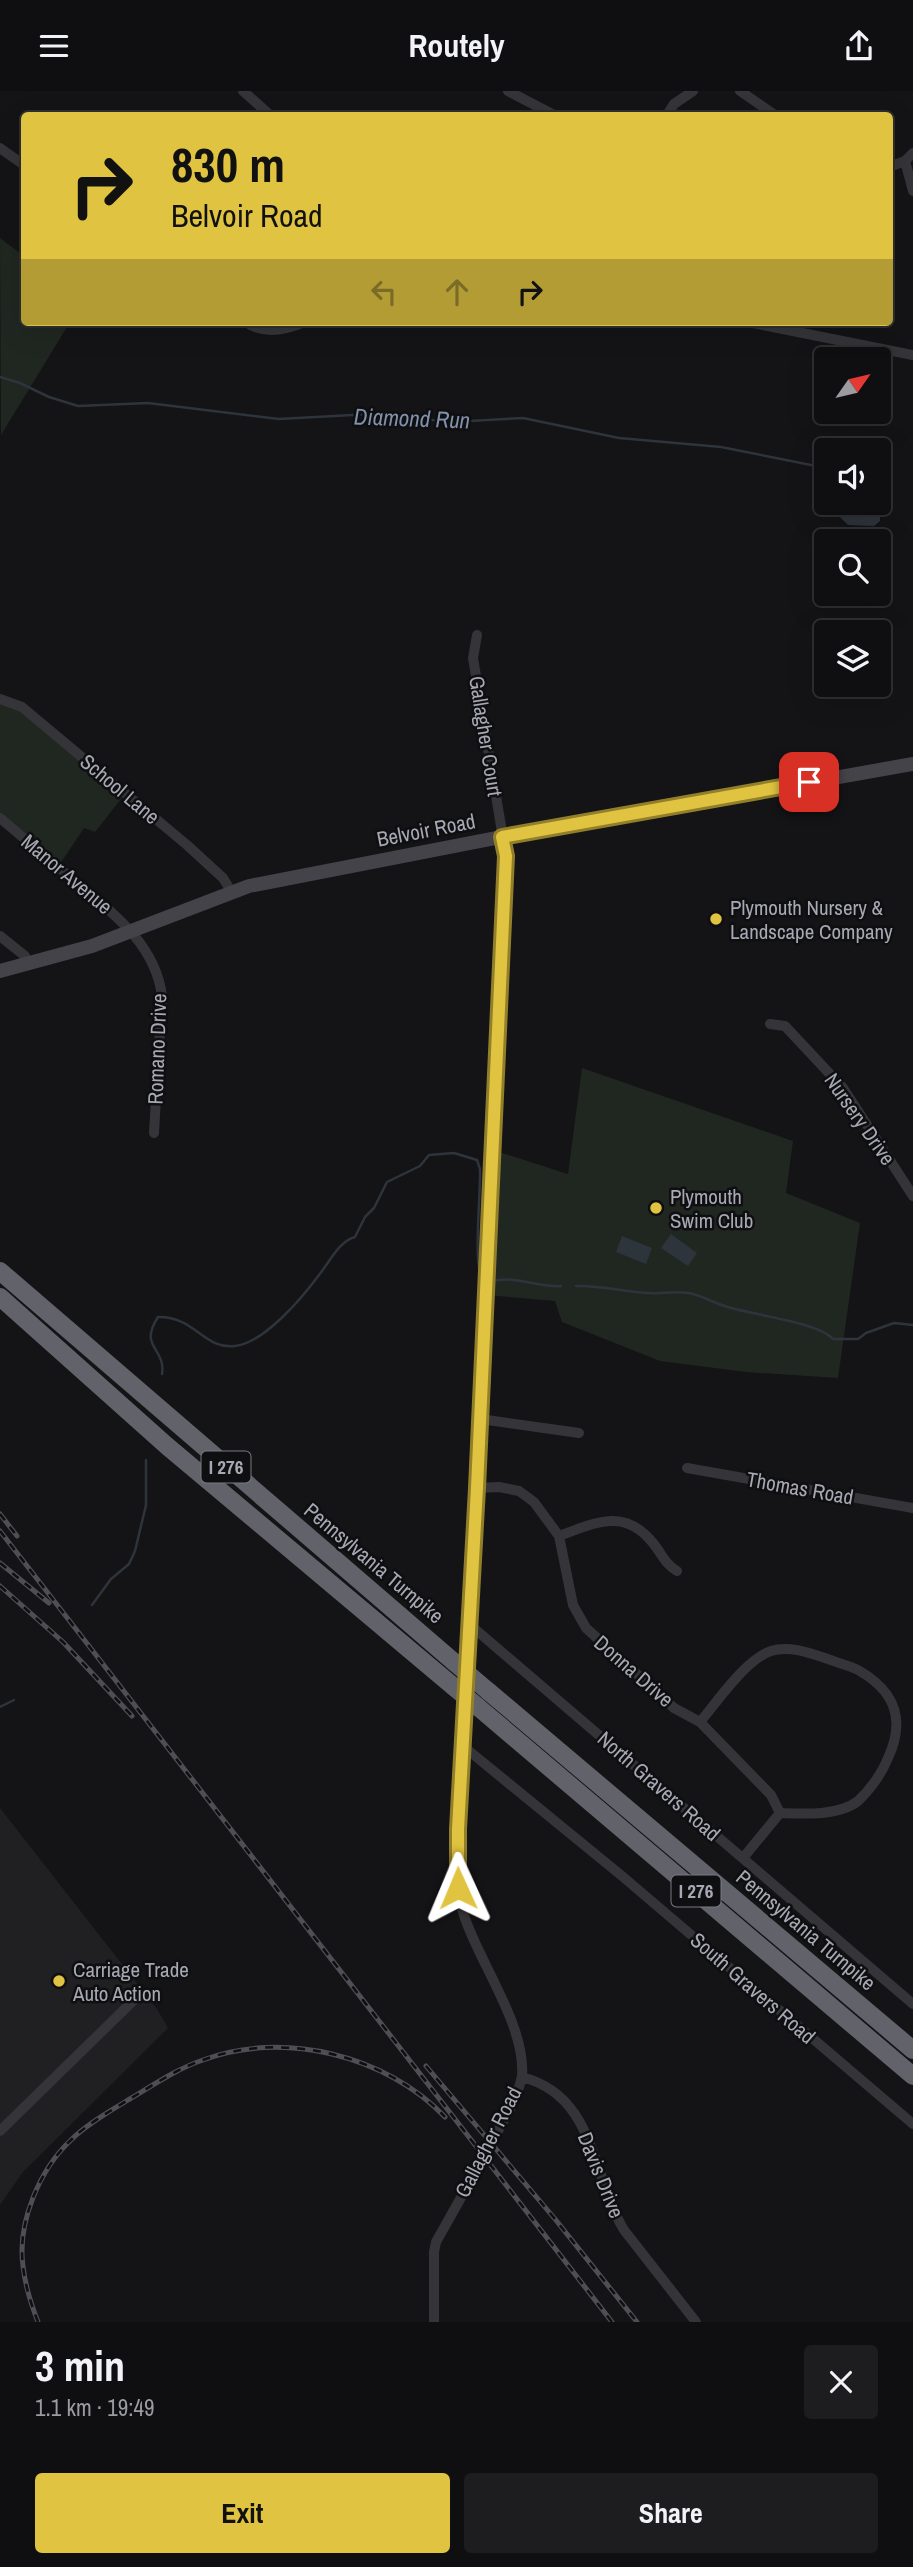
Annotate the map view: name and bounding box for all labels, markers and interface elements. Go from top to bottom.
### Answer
text: Routely [408,24,505,67]
icon: menu [35,27,73,65]
icon: share [840,27,878,65]
text: 830 m [171,131,285,197]
icon: right [56,140,147,231]
text: Belvoir Road [171,194,323,237]
icon: left [365,273,403,311]
icon: ahead [438,273,476,311]
icon: right [511,273,549,311]
north arrow [814,347,891,423]
map controls [814,347,891,697]
water label: Diamond Run [353,400,471,436]
button: sound [814,438,891,515]
button: search [814,529,891,606]
button: layers [814,620,891,697]
street label: Gallagher Court [462,674,510,798]
street label: School Lane [74,747,166,831]
pin [779,752,839,812]
icon: arrive [790,763,828,801]
street label: Belvoir Road [374,806,478,854]
street label: Manor Avenue [15,827,119,921]
place label: Plymouth Nursery & Landscape Company [730,893,893,946]
marker: Plymouth Nursery & Landscape Company [708,911,724,927]
street label: Romano Drive [141,993,173,1105]
street label: Nursery Drive [818,1067,902,1171]
place label: Plymouth Swim Club [670,1182,753,1235]
marker: Plymouth Swim Club [648,1200,664,1216]
road number: I 276 [202,1451,250,1483]
street label: Thomas Road [744,1464,856,1512]
street label: Pennsylvania Turnpike [298,1496,450,1630]
street label: Donna Drive [588,1628,680,1714]
street label: North Gravers Road [591,1725,727,1847]
position arrow [421,1851,495,1925]
street label: Pennsylvania Turnpike [730,1863,882,1997]
road number: I 276 [672,1875,720,1907]
street label: South Gravers Road [684,1926,822,2050]
place label: Carriage Trade Auto Action [72,1955,189,2008]
marker: Carriage Trade Auto Action [51,1973,67,1989]
street label: Gallagher Road [448,2082,528,2202]
street label: Davis Drive [571,2128,631,2222]
text: 3 min [35,2338,125,2394]
button: close [804,2345,878,2419]
text: 1.1 km · 19:49 [35,2392,155,2423]
button: Exit [35,2473,450,2553]
button: Share [464,2473,878,2553]

